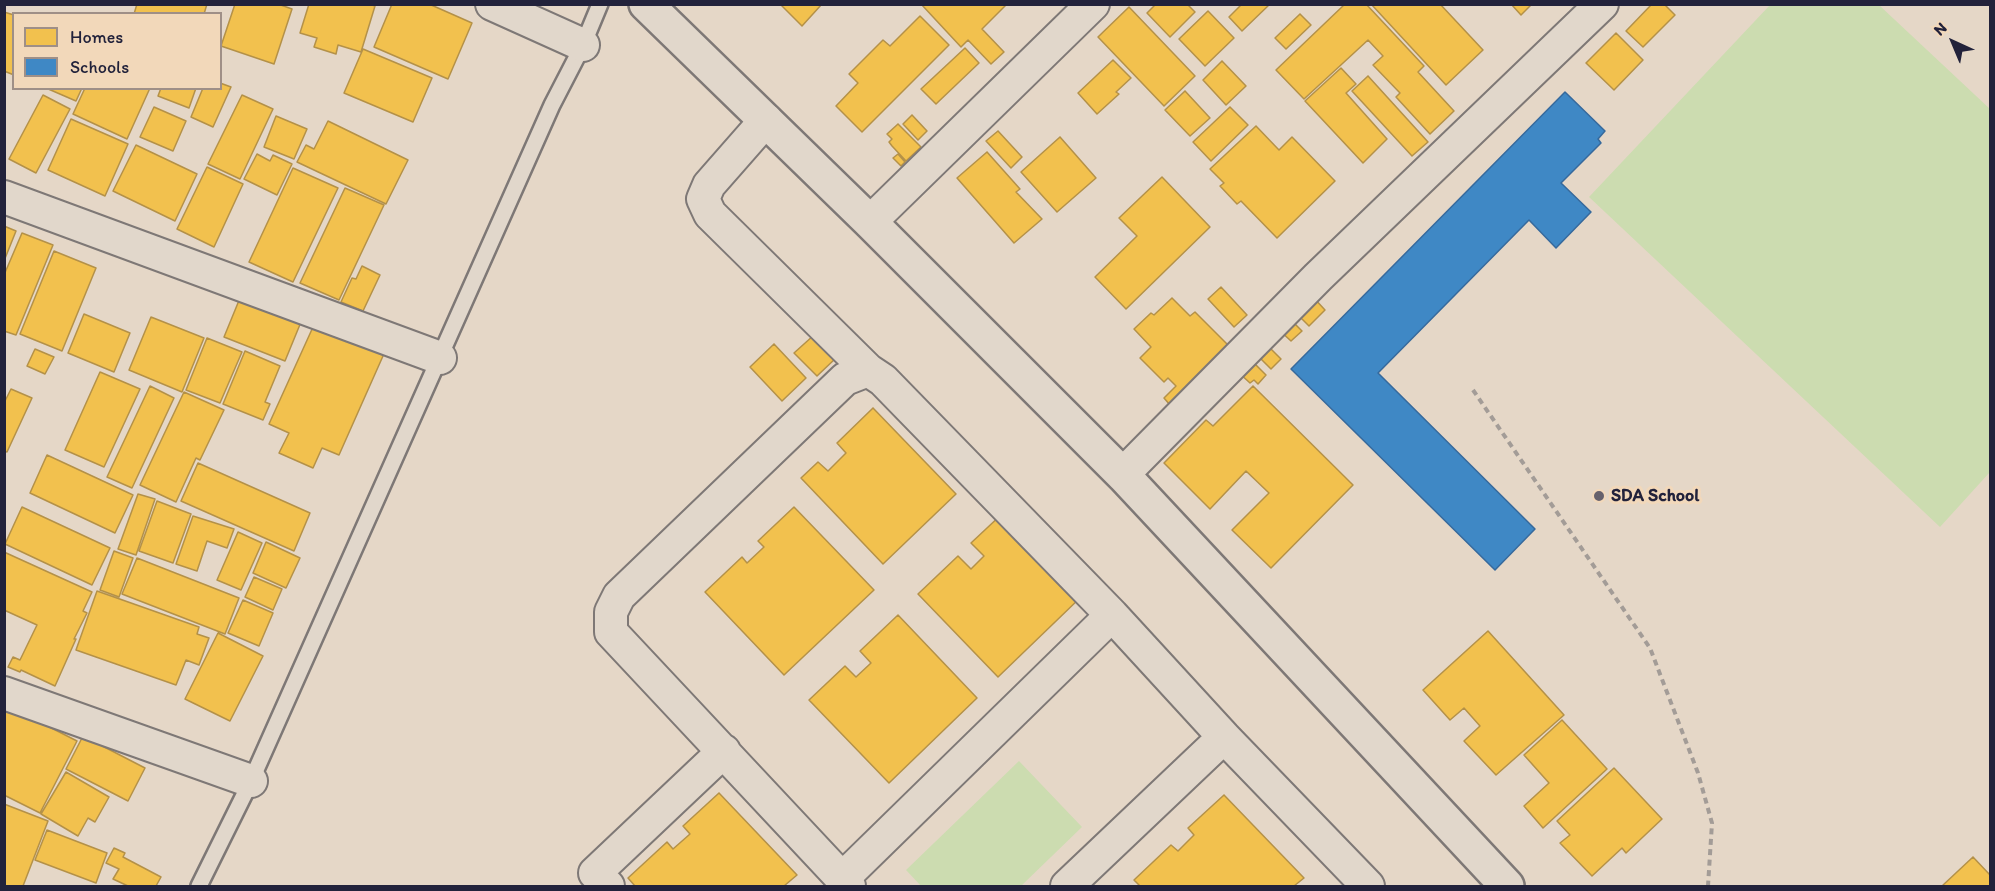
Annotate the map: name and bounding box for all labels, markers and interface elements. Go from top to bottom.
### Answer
legend [12,12,222,90]
north arrow [1923,12,1983,72]
text: N [1930,18,1951,39]
text: Homes [70,26,123,48]
text: Schools [70,56,129,78]
place label: SDA School [1611,485,1699,507]
marker: SDA School [1592,489,1606,503]

